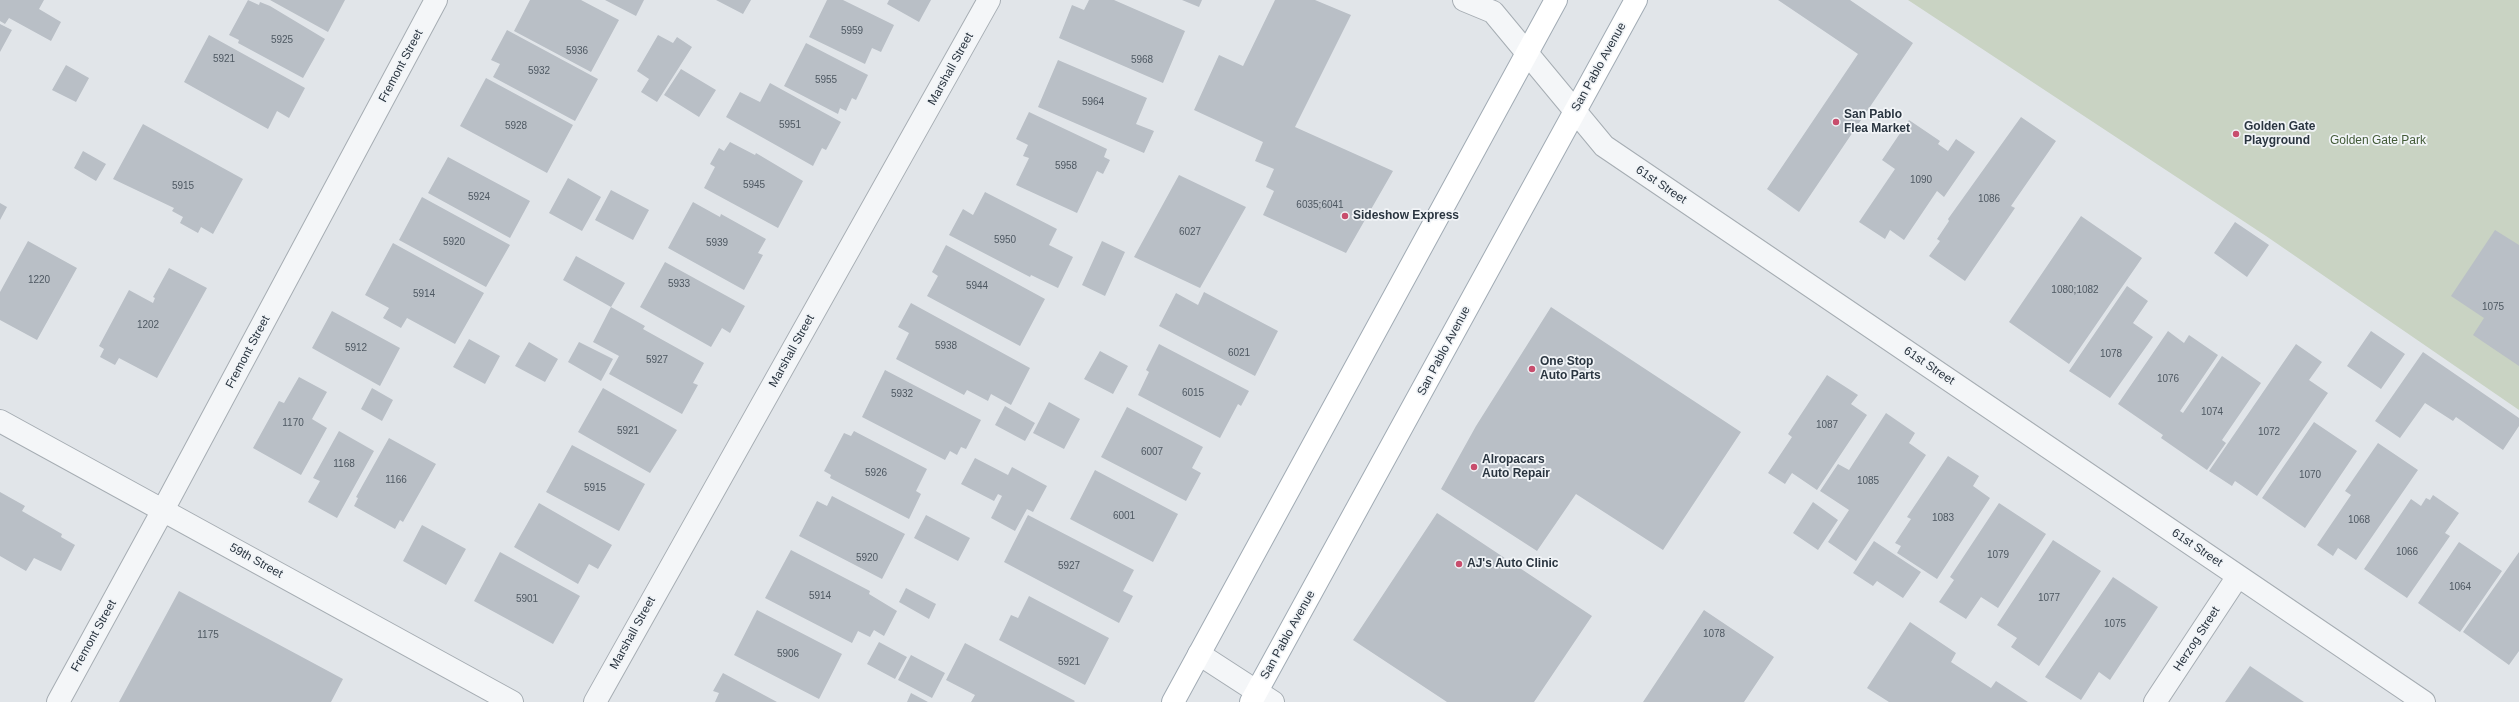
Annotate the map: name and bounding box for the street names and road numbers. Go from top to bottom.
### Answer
street label: San Pablo Avenue [1569,20,1629,114]
street label: Fremont Street [376,27,426,105]
street label: Marshall Street [925,30,977,108]
street label: 61st Street [1633,163,1689,207]
street label: San Pablo Avenue [1414,304,1474,398]
street label: Marshall Street [766,312,818,390]
street label: Fremont Street [223,313,273,391]
street label: 61st Street [1901,344,1957,388]
street label: 61st Street [2169,526,2225,570]
street label: 59th Street [227,540,285,582]
street label: San Pablo Avenue [1258,588,1318,682]
street label: Marshall Street [607,594,659,672]
street label: Fremont Street [68,598,120,674]
street label: Herzog Street [2171,604,2223,674]

